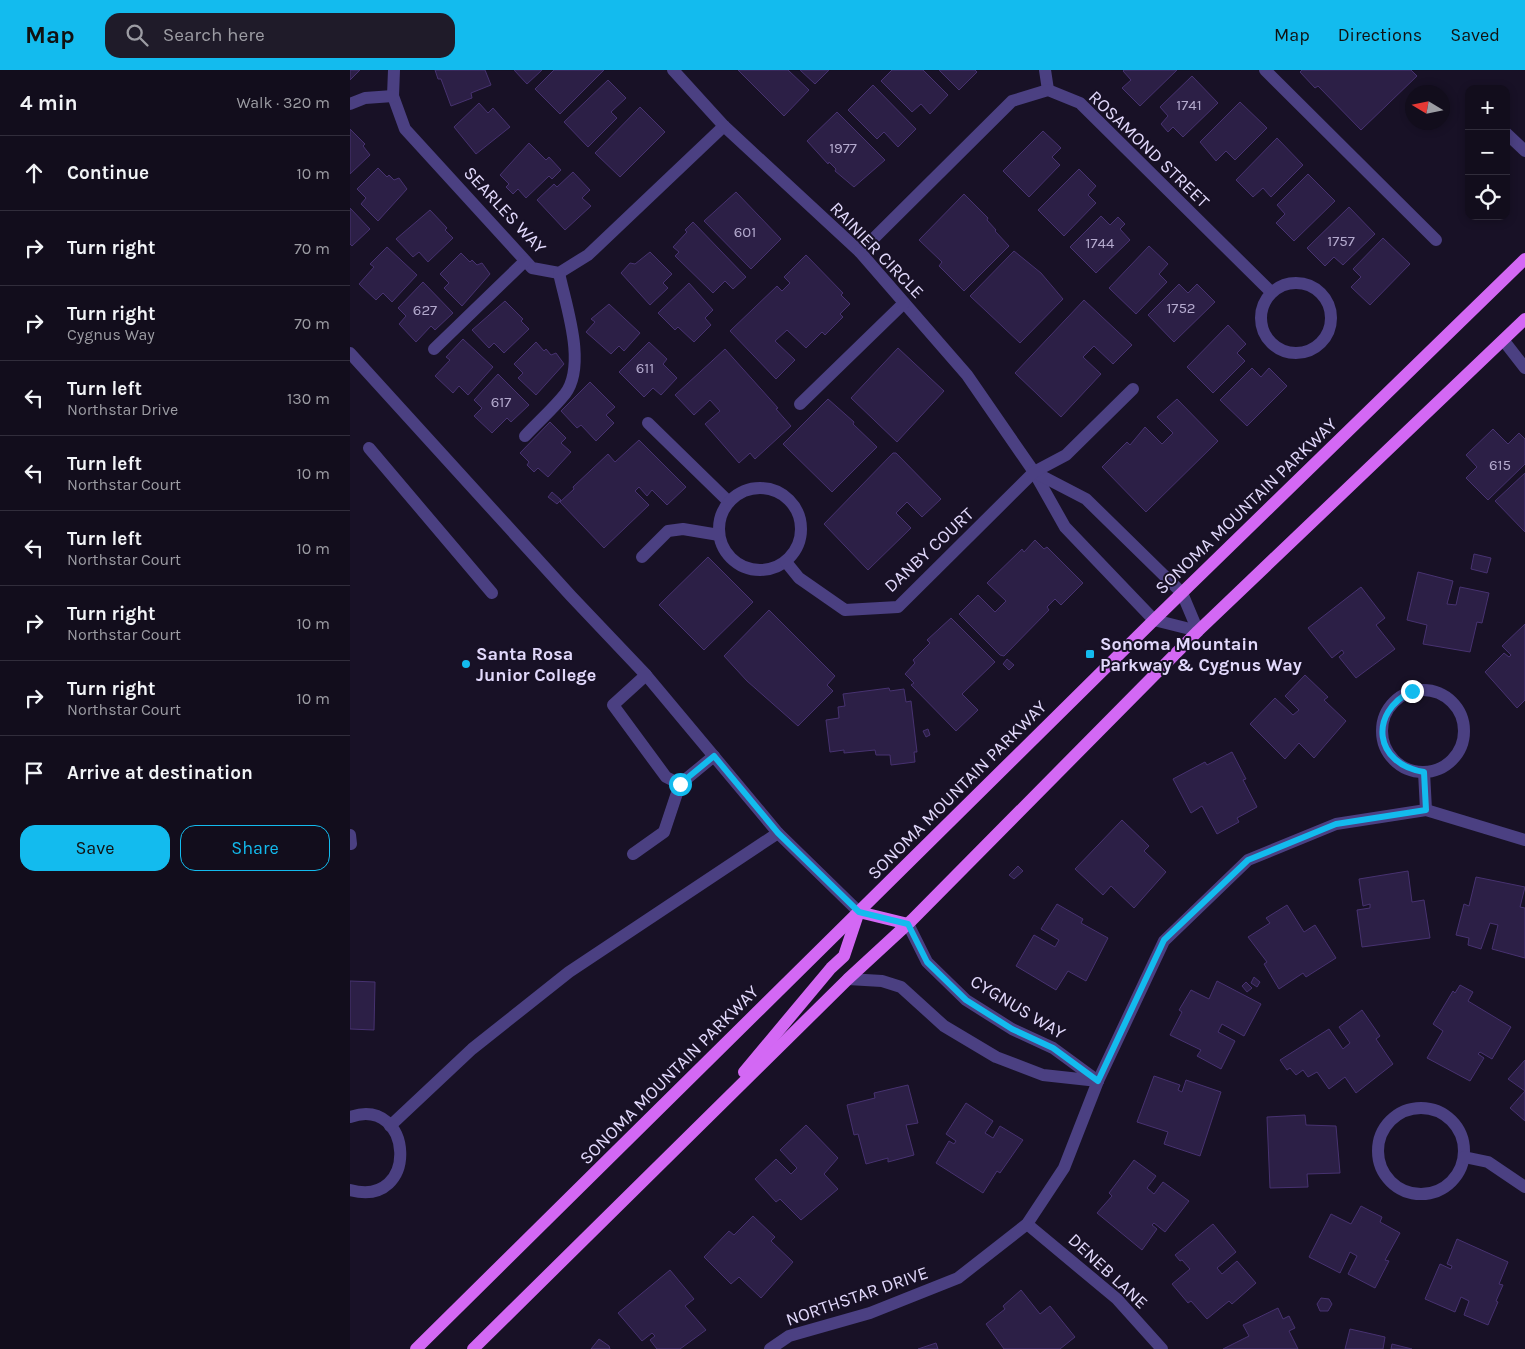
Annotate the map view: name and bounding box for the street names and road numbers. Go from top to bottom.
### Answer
street label: ROSAMOND STREET [1084,86,1214,212]
street label: SEARLES WAY [459,162,551,258]
street label: RAINIER CIRCLE [825,197,929,303]
street label: SONOMA MOUNTAIN PARKWAY [1150,413,1342,599]
street label: DANBY COURT [880,503,978,597]
street label: SONOMA MOUNTAIN PARKWAY [863,696,1051,884]
street label: CYGNUS WAY [966,970,1070,1044]
street label: SONOMA MOUNTAIN PARKWAY [575,981,763,1169]
street label: DENEB LANE [1064,1228,1152,1314]
street label: NORTHSTAR DRIVE [783,1261,931,1331]

